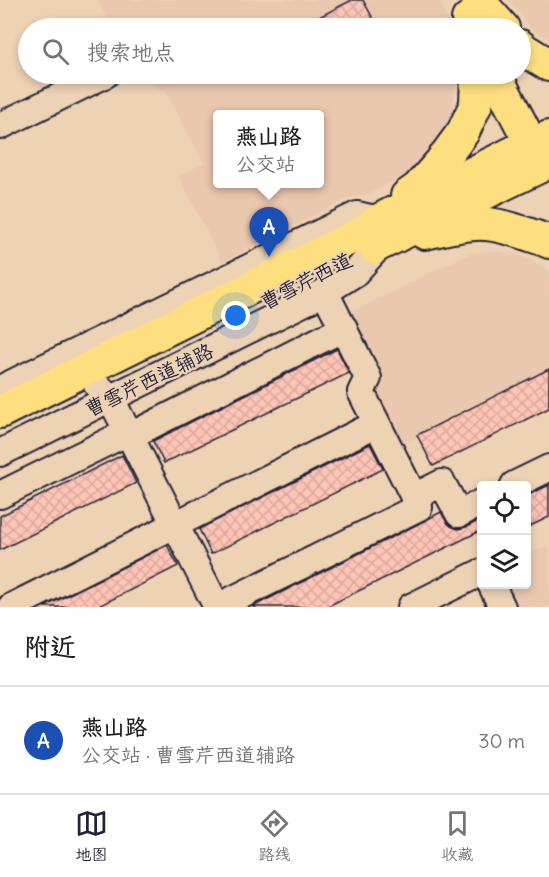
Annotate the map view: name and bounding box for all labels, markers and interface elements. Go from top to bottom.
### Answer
search box [18,18,531,84]
icon: search [39,35,72,68]
text: 搜索地点 [87,38,175,66]
popup [213,110,324,188]
text: 燕山路 [235,122,302,150]
text: 公交站 [235,151,295,176]
pin: A [250,208,288,257]
street label: 曹雪芹西道 [256,247,356,314]
your location [221,301,250,330]
street label: 曹雪芹西道辅路 [80,337,218,421]
map controls [477,481,531,589]
button: locate [477,481,531,535]
button: layers [477,535,531,589]
text: 附近 [24,630,76,663]
text: 燕山路 [81,713,147,741]
text: A [37,728,50,753]
text: 30 m [478,728,525,753]
text: 公交站 · 曹雪芹西道辅路 [81,742,295,767]
tab: 地图 [75,807,108,865]
tab: 路线 [258,807,291,865]
tab: 收藏 [441,807,474,865]

